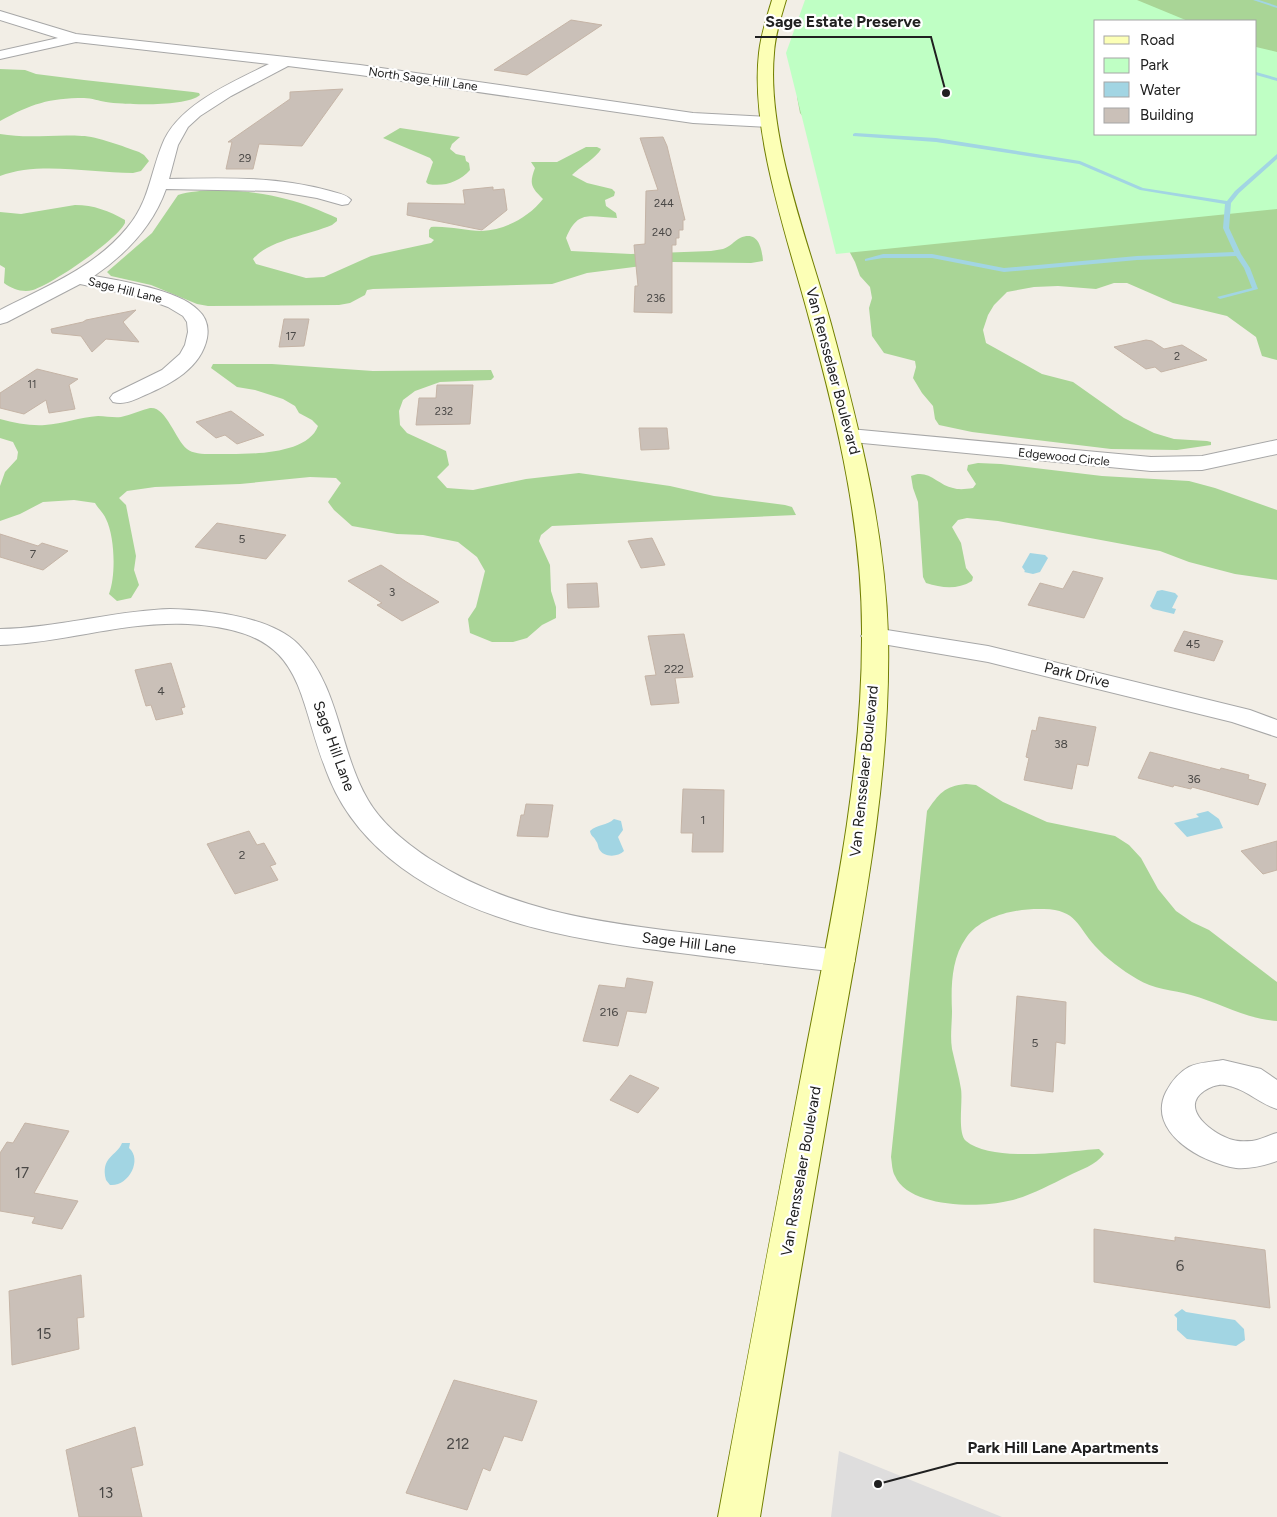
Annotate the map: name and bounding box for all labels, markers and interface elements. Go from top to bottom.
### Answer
callout: Sage Estate Preserve [755,6,931,37]
text: Sage Estate Preserve [765,12,921,31]
legend [1094,20,1257,135]
text: Road [1140,31,1175,49]
text: Park [1140,56,1169,74]
street label: North Sage Hill Lane [367,64,479,94]
text: Water [1140,81,1180,99]
text: Building [1140,106,1194,124]
house number: 29 [239,152,251,165]
house number: 244 [654,197,674,210]
house number: 240 [652,226,672,239]
street label: Sage Hill Lane [87,274,164,306]
street label: Van Rensselaer Boulevard [802,285,864,457]
house number: 236 [647,292,665,305]
house number: 17 [286,330,296,343]
house number: 2 [1174,350,1180,363]
house number: 11 [27,378,37,391]
house number: 232 [435,405,453,418]
street label: Edgewood Circle [1018,445,1111,469]
house number: 5 [239,532,246,546]
house number: 7 [30,547,37,561]
house number: 3 [389,585,395,599]
house number: 45 [1186,637,1200,651]
street label: Park Drive [1042,658,1112,692]
house number: 222 [664,662,684,676]
house number: 4 [157,684,165,698]
street label: Van Rensselaer Boulevard [846,684,882,858]
street label: Sage Hill Lane [309,698,359,794]
house number: 38 [1054,737,1068,751]
house number: 36 [1187,772,1201,786]
house number: 1 [701,813,705,827]
house number: 2 [239,848,245,862]
street label: Sage Hill Lane [641,928,737,958]
house number: 216 [600,1005,618,1019]
house number: 5 [1032,1036,1039,1050]
street label: Van Rensselaer Boulevard [777,1085,825,1257]
house number: 17 [15,1164,29,1182]
house number: 6 [1176,1257,1185,1275]
house number: 15 [37,1325,51,1343]
callout: Park Hill Lane Apartments [957,1432,1168,1463]
house number: 212 [447,1435,469,1453]
text: Park Hill Lane Apartments [967,1438,1159,1457]
house number: 13 [99,1484,113,1502]

